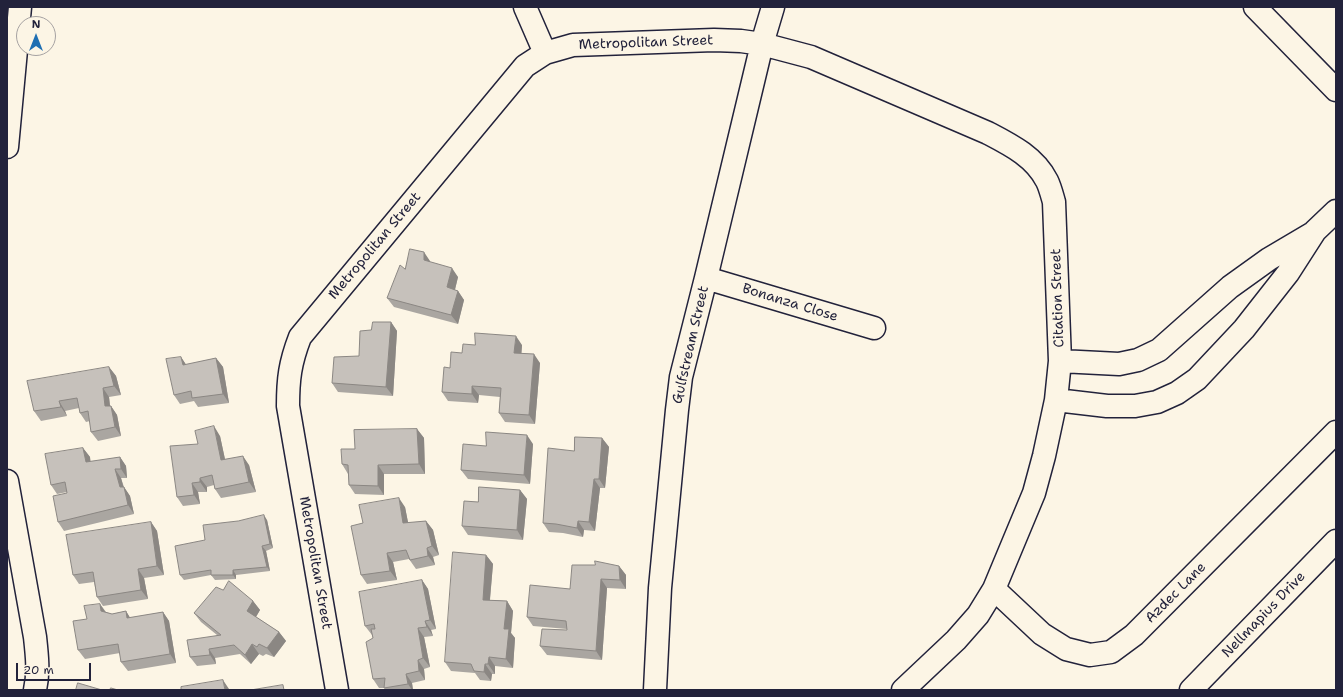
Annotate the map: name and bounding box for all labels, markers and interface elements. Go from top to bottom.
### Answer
north arrow [16,16,56,56]
text: N [32,17,40,32]
street label: Metropolitan Street [578,32,714,54]
street label: Metropolitan Street [325,189,425,303]
street label: Citation Street [1048,248,1068,348]
street label: Bonanza Close [740,280,840,326]
street label: Gulfstream Street [669,284,713,406]
street label: Metropolitan Street [295,495,335,631]
street label: Azdec Lane [1142,559,1210,627]
street label: Nellmapius Drive [1219,569,1309,661]
scale bar [18,655,93,681]
text: 20 m [23,662,54,678]

